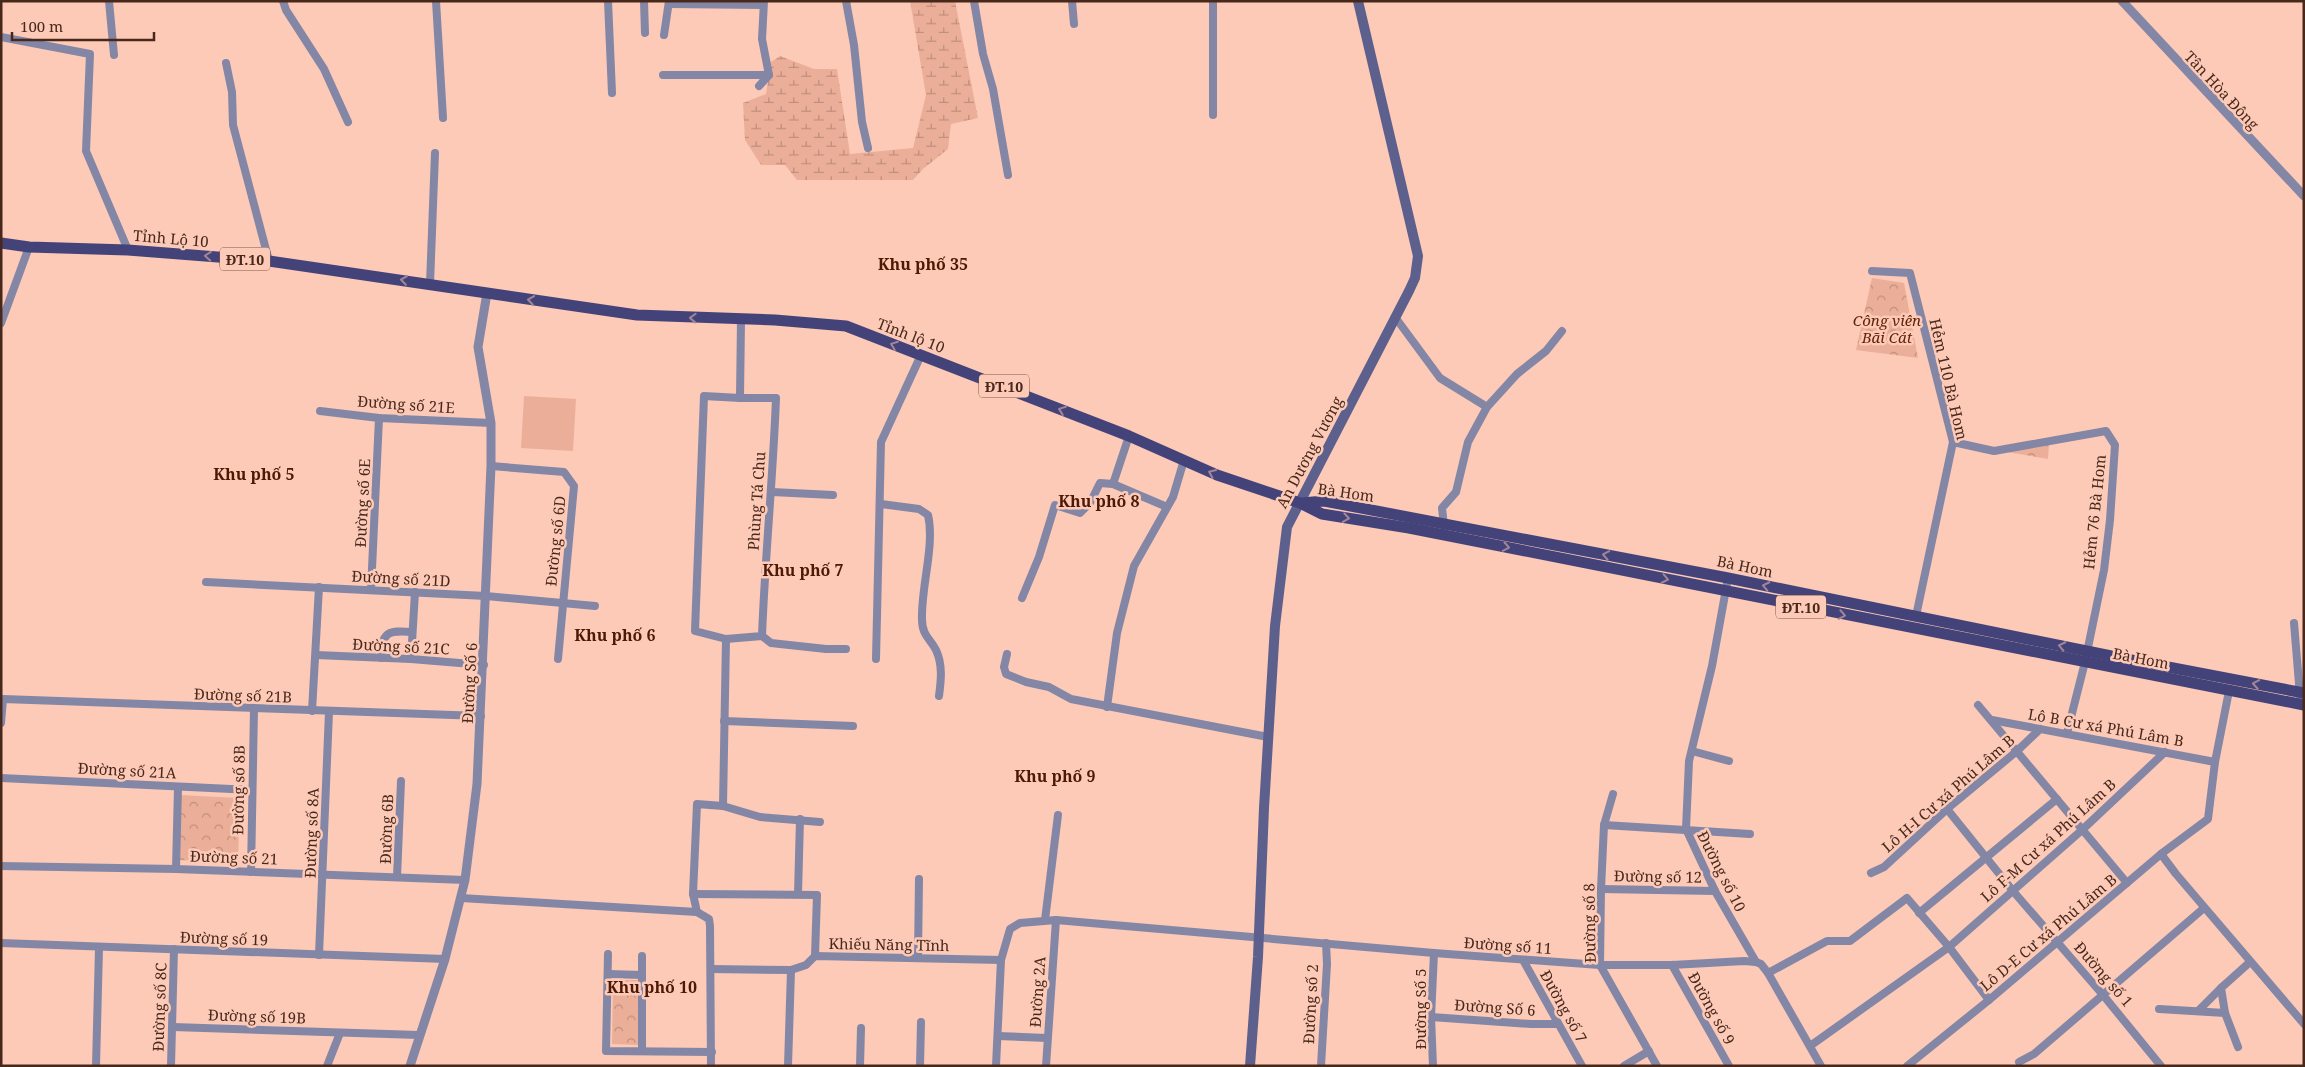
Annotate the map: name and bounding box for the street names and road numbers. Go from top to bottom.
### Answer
street label: Tân Hòa Đông [2180,46,2264,134]
street label: Tỉnh Lộ 10 [132,225,210,251]
road number: ĐT.10 [220,248,270,270]
street label: Tỉnh lộ 10 [874,313,948,357]
street label: Hẻm 110 Bà Hom [1925,316,1973,442]
road number: ĐT.10 [979,374,1029,398]
street label: Đường số 21E [357,391,455,417]
street label: An Dương Vương [1271,393,1347,511]
street label: Phùng Tá Chu [743,450,769,551]
street label: Hẻm 76 Bà Hom [2078,453,2110,571]
street label: Đường số 6E [350,458,374,548]
street label: Bà Hom [1316,478,1376,506]
street label: Đường số 6D [540,495,570,587]
street label: Bà Hom [1715,550,1775,582]
street label: Đường số 21D [351,565,451,591]
road number: ĐT.10 [1776,596,1826,618]
street label: Đường số 21C [352,633,450,659]
street label: Đường Số 6 [457,642,481,724]
street label: Bà Hom [2111,643,2171,673]
street label: Đường số 21B [194,683,292,707]
street label: Lô B Cư xá Phú Lâm B [2027,703,2185,751]
street label: Lô H-I Cư xá Phú Lâm B [1877,730,2019,856]
street label: Đường số 8B [227,745,249,835]
street label: Đường số 21A [77,757,177,783]
street label: Lô F-M Cư xá Phú Lâm B [1976,774,2120,906]
street label: Đường số 8A [299,787,323,879]
street label: Đường 6B [375,794,397,864]
street label: Đường số 10 [1693,827,1751,915]
street label: Đường số 21 [190,845,278,869]
street label: Đường số 12 [1614,865,1702,887]
street label: Lô D-E Cư xá Phú Lâm B [1975,869,2121,995]
street label: Đường số 8 [1578,883,1600,963]
street label: Đường số 19 [180,926,268,950]
street label: Đường số 11 [1463,932,1553,958]
street label: Khiếu Năng Tĩnh [828,933,950,955]
street label: Đường số 1 [2070,937,2138,1011]
street label: Đường 2A [1025,955,1049,1028]
street label: Đường số 8C [147,962,171,1052]
street label: Đường số 2 [1298,964,1322,1044]
street label: Đường số 7 [1536,966,1592,1046]
street label: Đường Số 5 [1410,968,1430,1050]
street label: Đường số 9 [1684,968,1740,1048]
street label: Đường Số 6 [1454,994,1536,1020]
street label: Đường số 19B [208,1004,306,1028]

